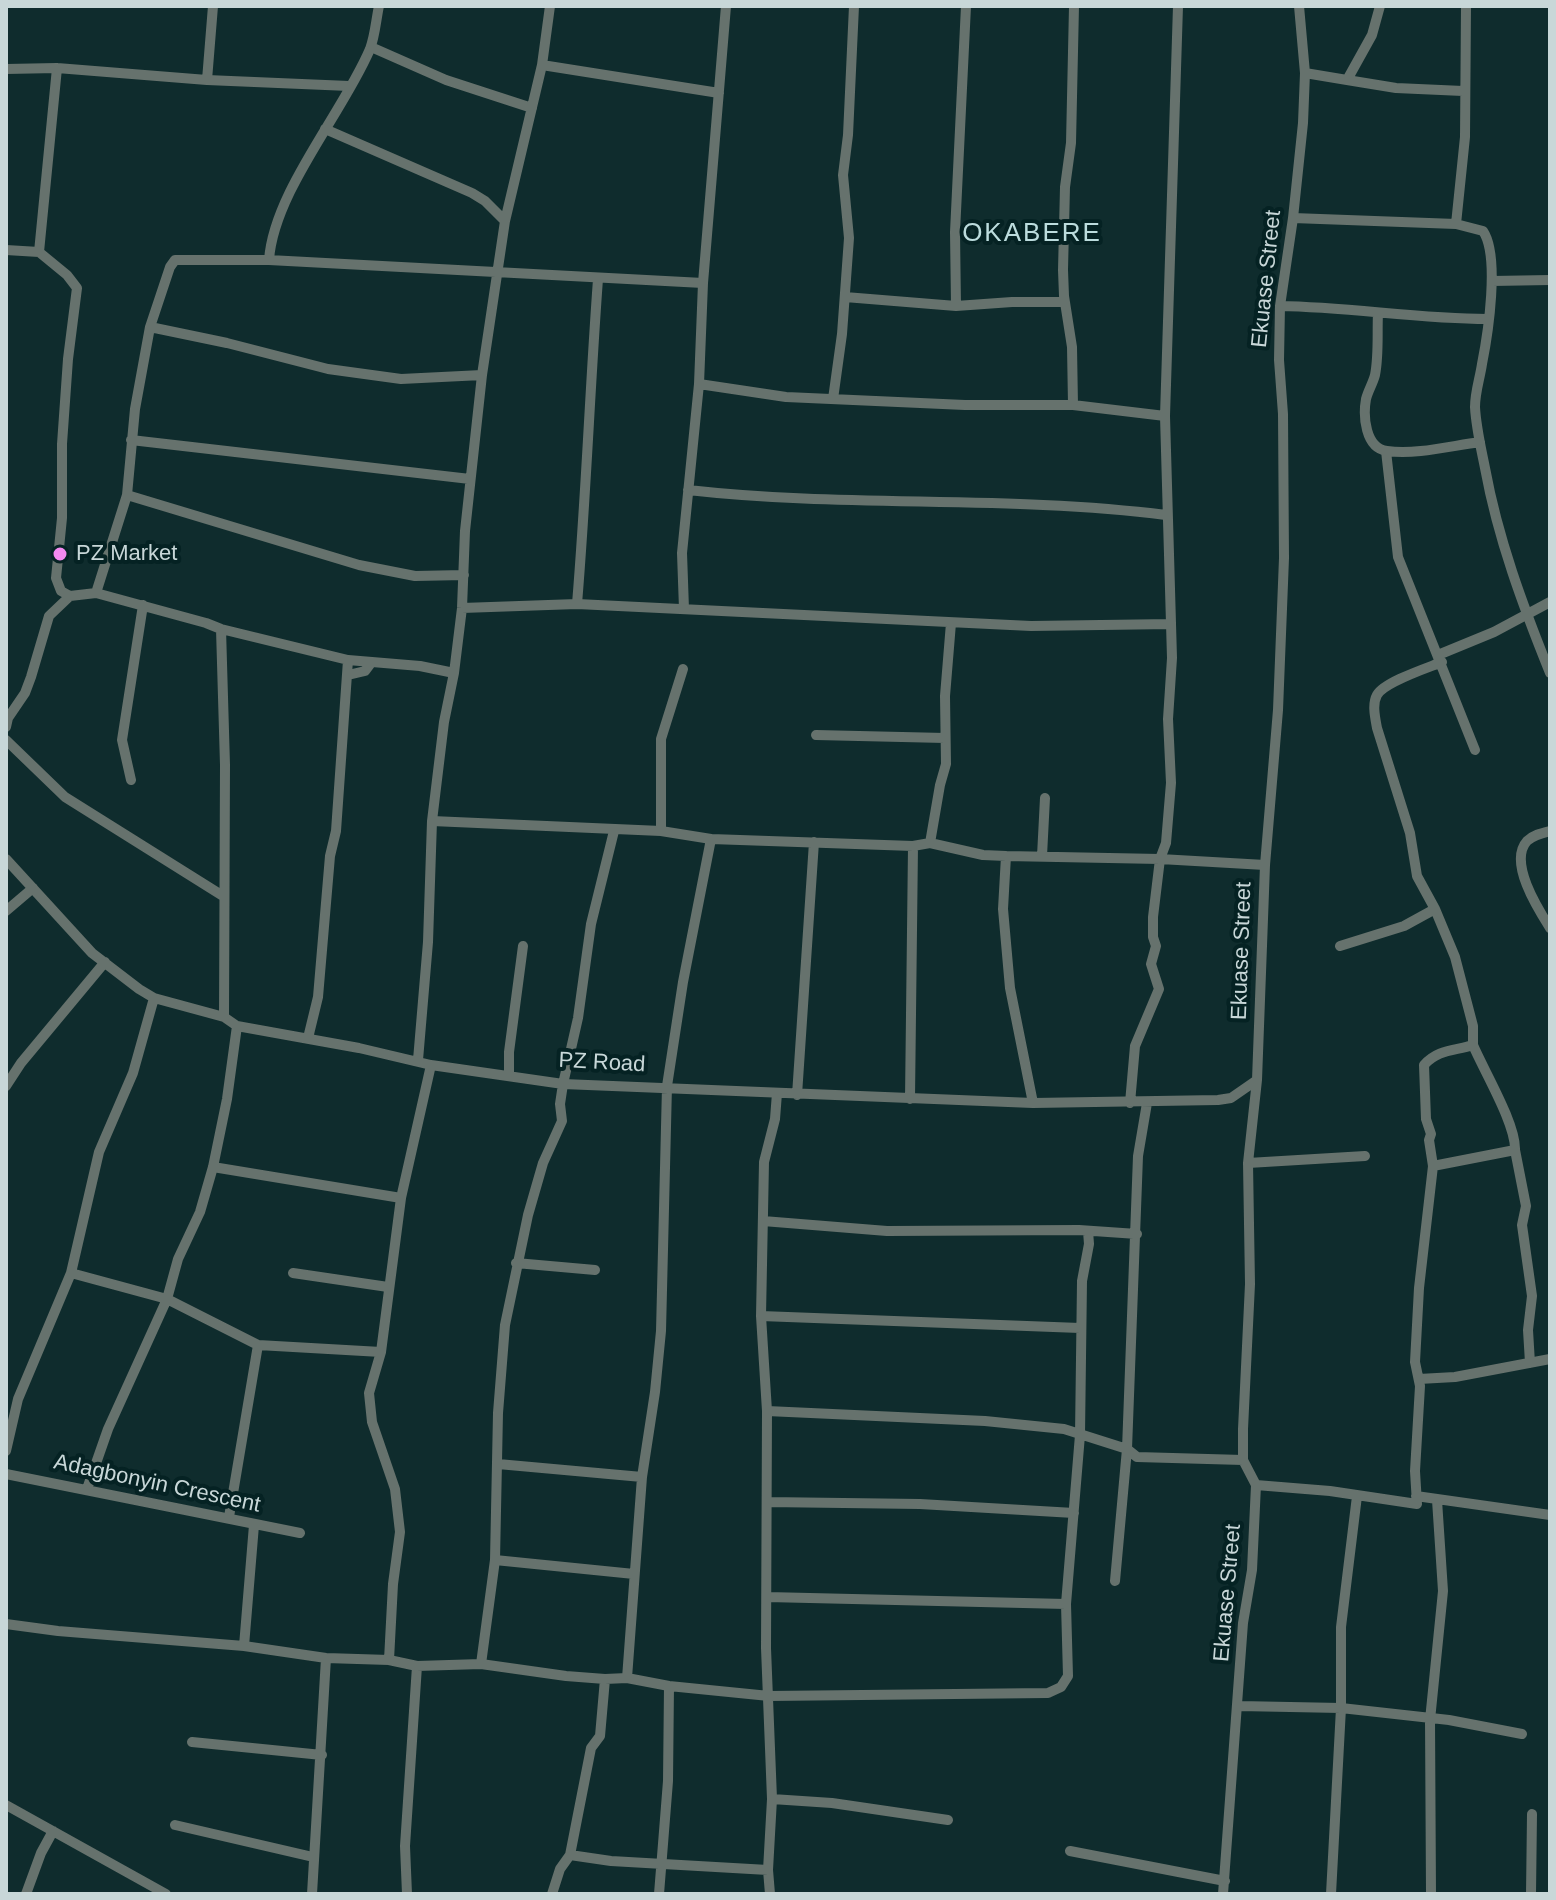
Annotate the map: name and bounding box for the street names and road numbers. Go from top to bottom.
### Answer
street label: Ekuase Street [1247,209,1287,349]
street label: Ekuase Street [1226,881,1258,1021]
street label: PZ Road [558,1048,646,1078]
street label: Adagbonyin Crescent [51,1449,263,1519]
street label: Ekuase Street [1209,1523,1247,1663]

